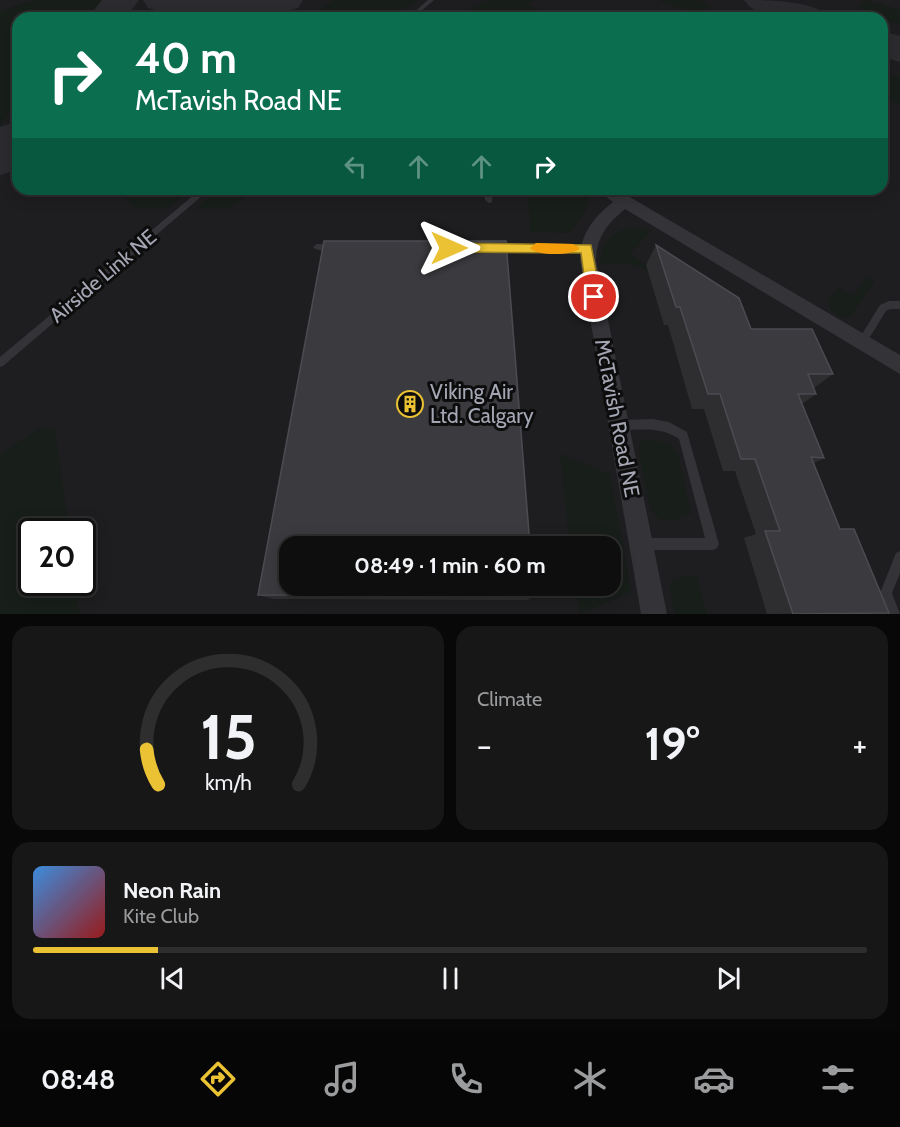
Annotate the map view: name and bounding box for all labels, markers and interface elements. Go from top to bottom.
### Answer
text: 40 m [135,32,237,84]
icon: right [36,36,114,114]
text: McTavish Road NE [135,84,342,117]
icon: left [339,150,372,183]
icon: ahead [402,150,435,183]
icon: ahead [465,150,498,183]
icon: right [528,150,561,183]
position arrow [417,216,481,280]
street label: Airside Link NE [44,224,161,327]
pin [568,271,619,322]
icon: arrive [577,280,610,313]
street label: McTavish Road NE [590,337,645,499]
place label: Viking Air Ltd. Calgary [430,379,534,428]
building icon: Viking Air Ltd. Calgary [395,389,425,419]
speed limit sign: 20 [18,518,96,596]
text: 08:49 · 1 min · 60 m [354,552,546,579]
text: Climate [477,687,542,711]
text: 15 [200,699,256,775]
text: 19° [645,717,699,771]
text: − [477,725,492,765]
text: + [852,725,867,765]
text: km/h [205,769,251,795]
text: Neon Rain [123,877,221,904]
text: Kite Club [123,904,199,928]
icon: previous [156,962,189,995]
icon: pause [434,962,467,995]
icon: next [712,962,745,995]
icon: directions [197,1058,239,1100]
icon: music [321,1058,363,1100]
icon: phone [445,1058,487,1100]
icon: climate [569,1058,611,1100]
icon: car [693,1058,735,1100]
icon: filters [817,1058,859,1100]
text: 08:48 [41,1063,115,1096]

